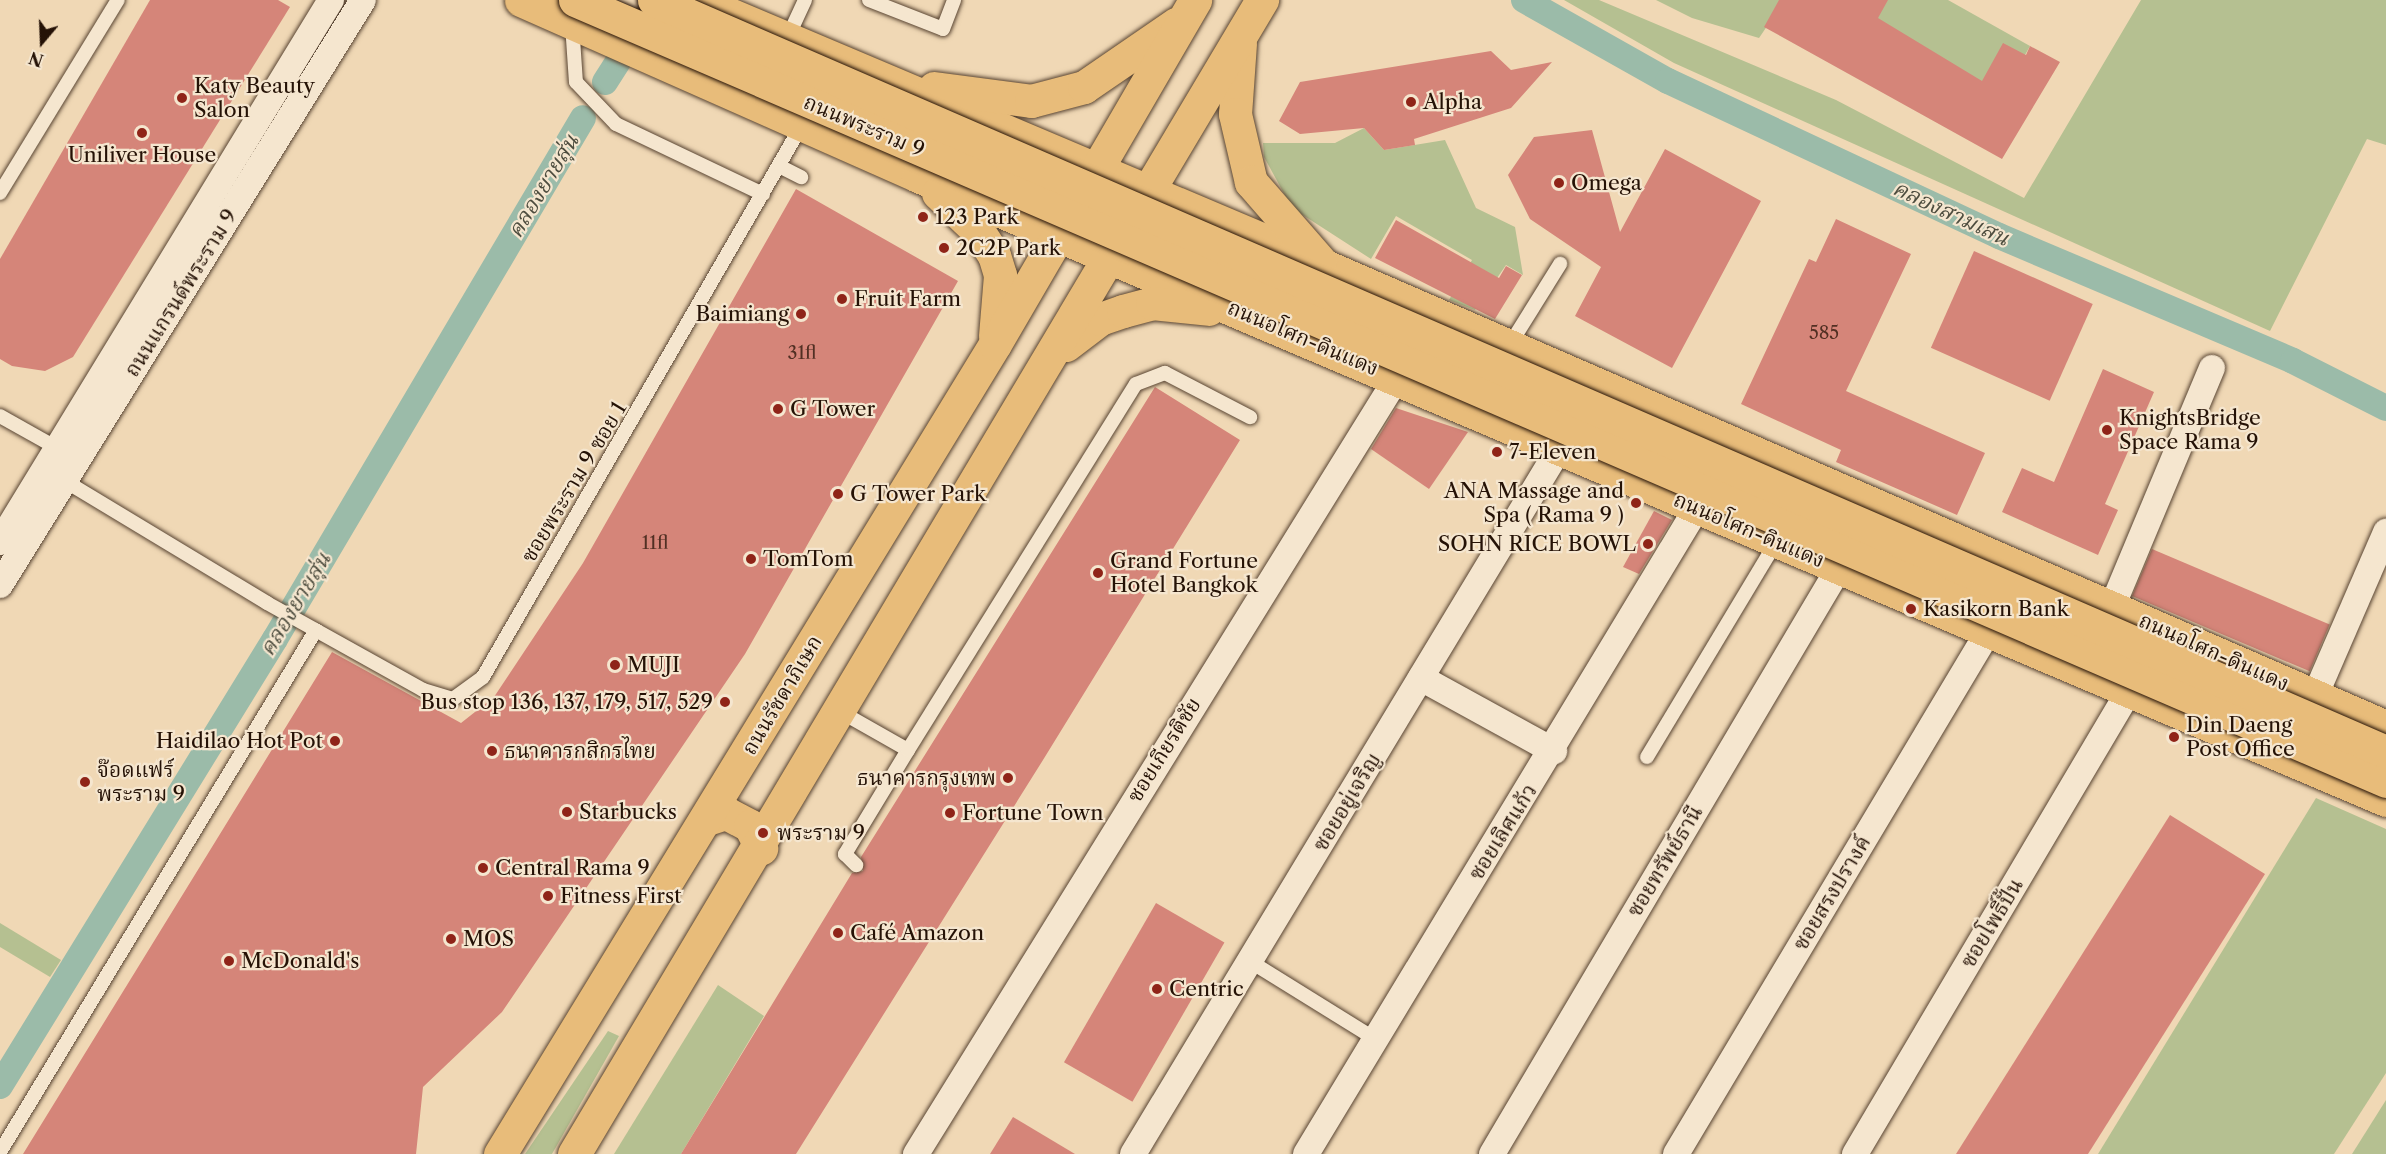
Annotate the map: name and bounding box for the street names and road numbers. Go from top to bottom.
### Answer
street label: ถนนพระราม 9 [800,89,928,163]
street label: ถนนแกรนด์พระราม 9 [119,205,243,381]
street label: ถนนอโศก-ดินแดง [1224,295,1382,381]
street label: ซอยพระราม 9 ซอย 1 [516,397,632,567]
street label: ถนนอโศก-ดินแดง [1670,487,1828,573]
street label: ถนนอโศก-ดินแดง [2135,608,2293,696]
street label: ถนนรัชดาภิเษก [736,631,828,759]
street label: ซอยเกียรติชัย [1122,693,1206,807]
street label: ซอยอยู่เจริญ [1308,748,1386,856]
street label: ซอยเลิศแก้ว [1464,779,1542,885]
street label: ซอยทรัพย์ธานี [1622,801,1708,921]
street label: ซอยสรงปรางค์ [1788,831,1876,955]
street label: ซอยโพธิ์ปั้น [1956,874,2028,972]

